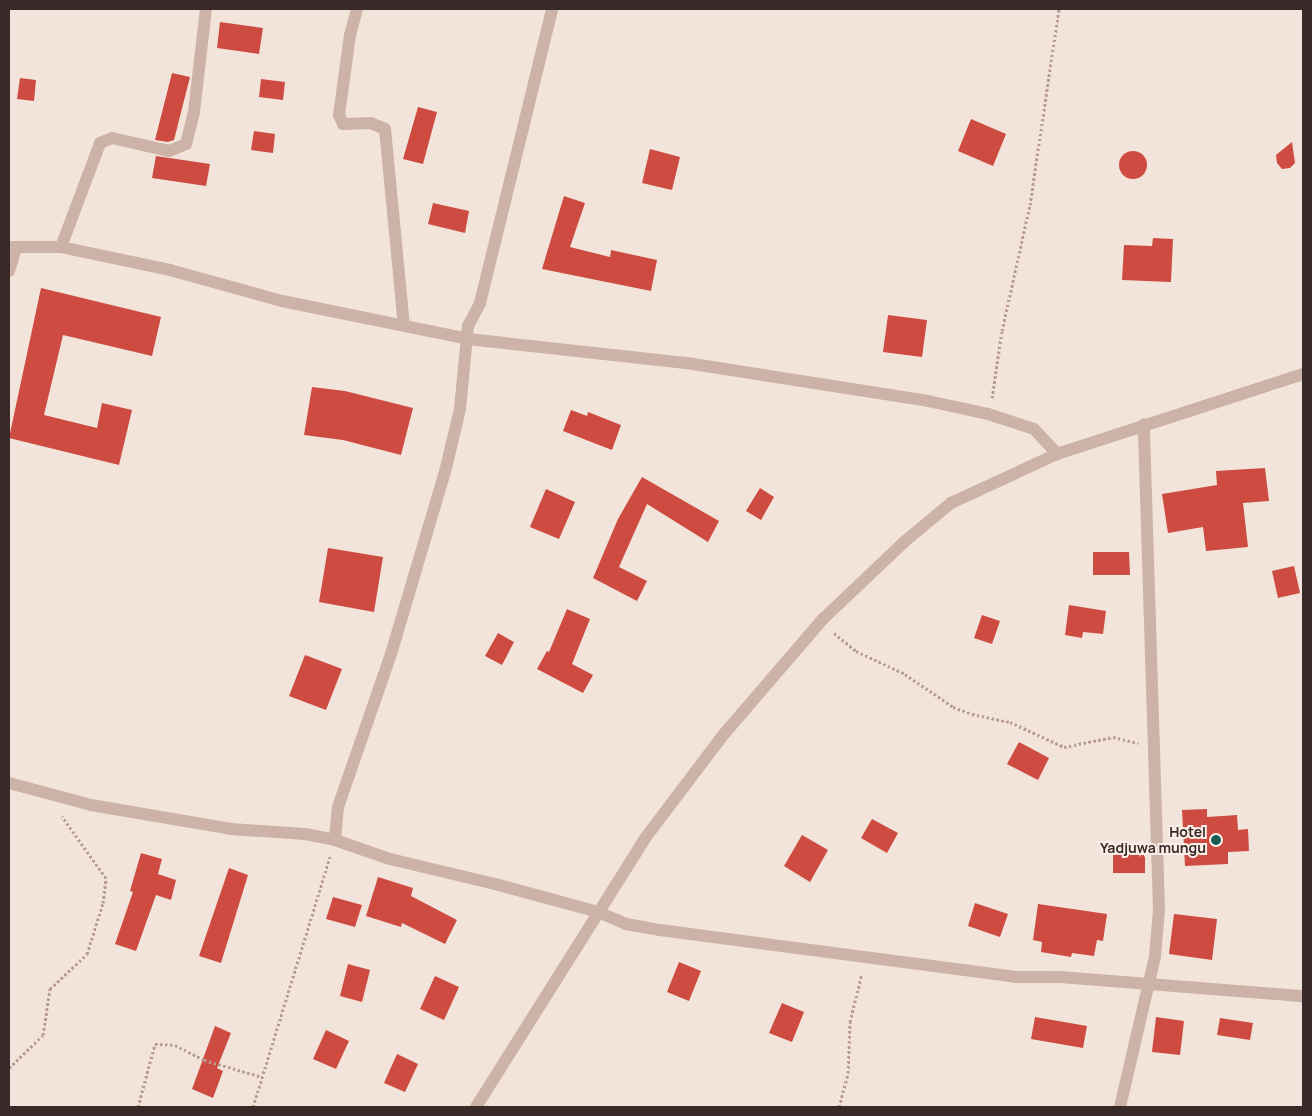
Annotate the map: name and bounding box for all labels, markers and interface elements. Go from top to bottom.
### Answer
place label: Hotel Yadjuwa mungu [1100,824,1206,856]
marker: Hotel Yadjuwa mungu [1210,834,1222,846]

